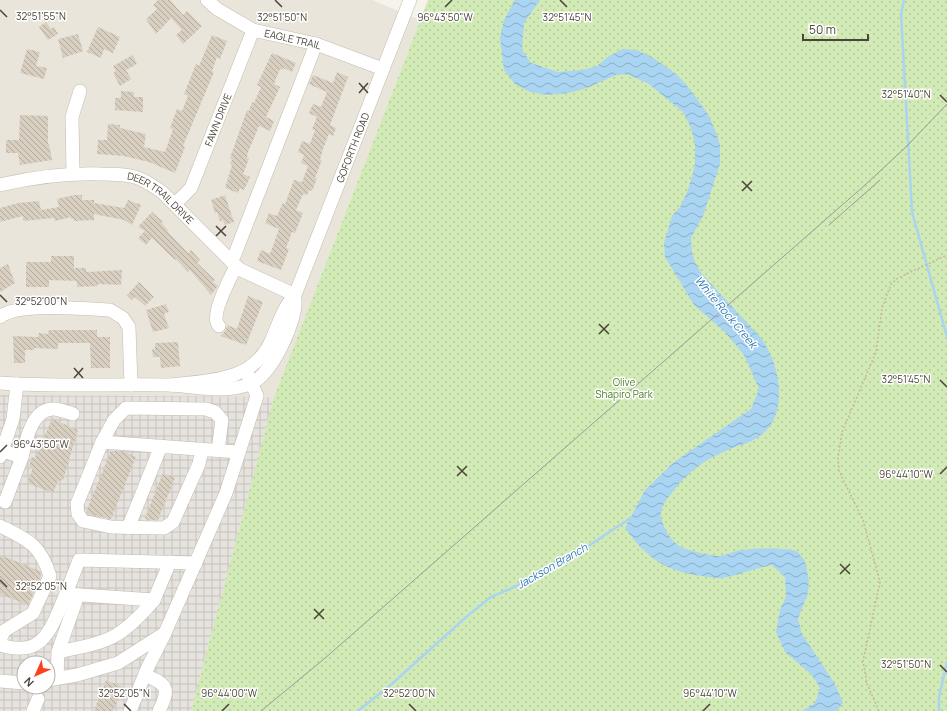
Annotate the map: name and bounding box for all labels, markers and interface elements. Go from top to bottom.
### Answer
text: 32°51'55"N [16,9,66,23]
text: 32°51'50"N [257,10,307,24]
text: 96°43'50"W [417,10,473,24]
text: 32°51'45"N [543,10,592,24]
scale bar [803,16,868,42]
text: 50 m [809,21,836,38]
street label: EAGLE TRAIL [263,26,323,52]
text: 32°51'40"N [881,87,931,101]
street label: FAWN DRIVE [201,91,235,148]
street label: GOFORTH ROAD [332,110,373,185]
street label: DEER TRAIL DRIVE [126,168,197,227]
water label: White Rock Creek [692,273,762,352]
text: 32°52'00"N [15,294,67,308]
text: 32°51'45"N [882,372,931,386]
park label: Olive Shapiro Park [595,375,654,401]
text: 96°43'50"W [13,437,69,451]
text: 96°44'10"W [879,467,934,481]
water label: Jackson Branch [514,539,590,592]
text: 32°52'05"N [15,579,67,593]
north arrow [16,655,56,695]
text: 32°51'50"N [881,657,931,671]
text: N [20,674,37,691]
text: 32°52'05"N [98,686,150,700]
text: 96°44'00"W [201,686,258,700]
text: 32°52'00"N [383,686,435,700]
text: 96°44'10"W [683,686,738,700]

